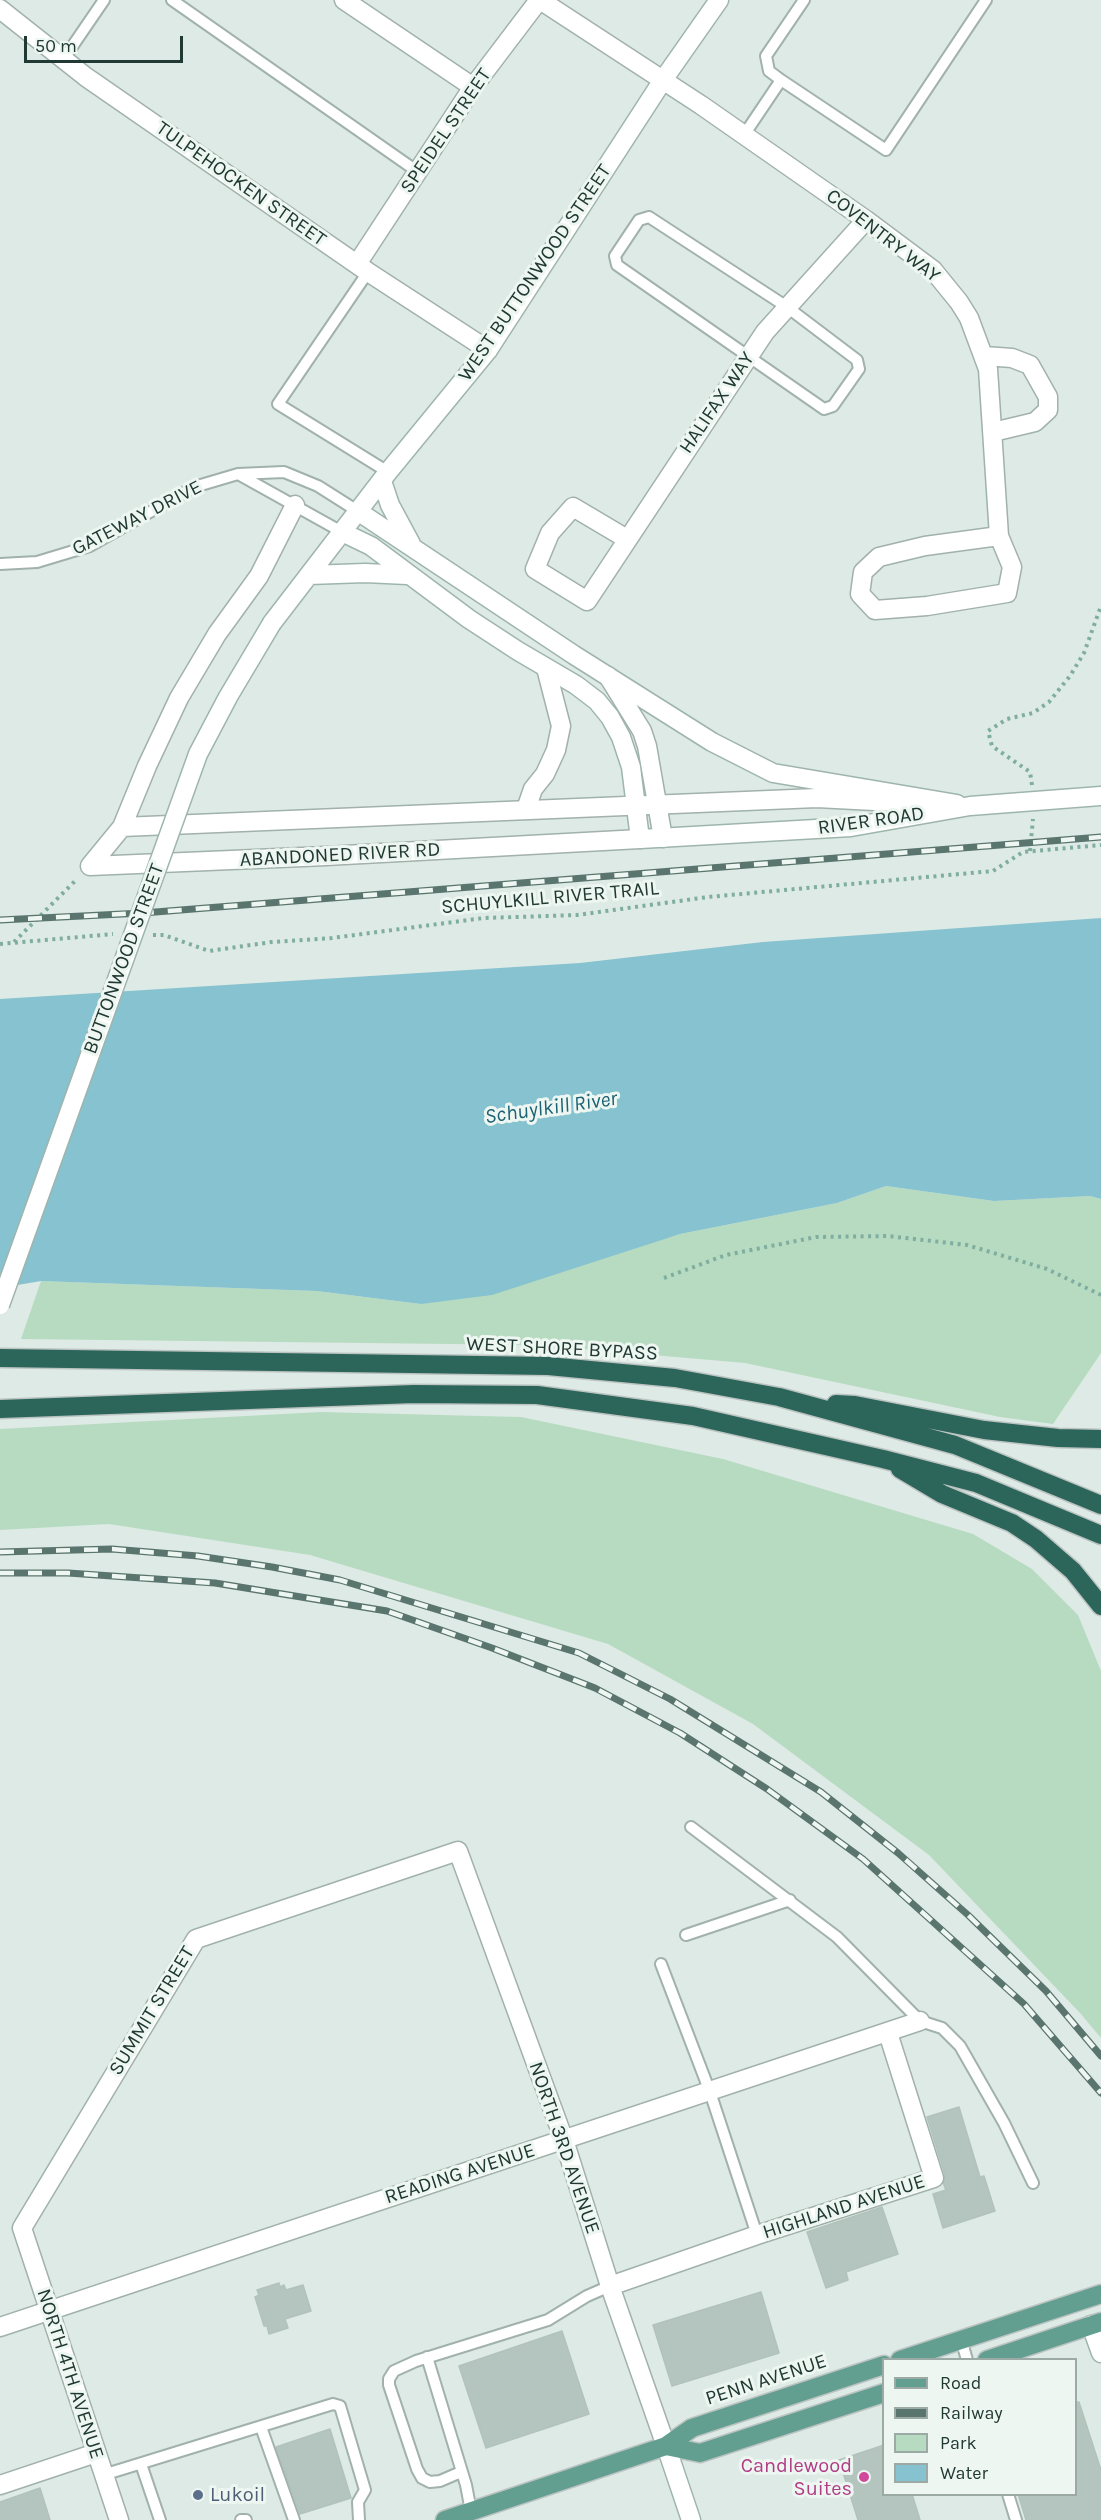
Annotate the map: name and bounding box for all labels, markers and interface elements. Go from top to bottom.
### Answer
scale bar [27,24,186,62]
text: 50 m [35,35,77,57]
street label: SPEIDEL STREET [395,64,497,198]
street label: TULPEHOCKEN STREET [151,116,331,252]
street label: WEST BUTTONWOOD STREET [453,160,617,386]
street label: COVENTRY WAY [821,184,945,288]
street label: HALIFAX WAY [674,348,760,458]
street label: GATEWAY DRIVE [68,475,206,561]
street label: RIVER ROAD [816,802,926,840]
street label: ABANDONED RIVER RD [239,838,441,872]
street label: BUTTONWOOD STREET [78,861,170,1057]
street label: SCHUYLKILL RIVER TRAIL [440,877,660,919]
water label: Schuylkill River [483,1086,619,1130]
street label: WEST SHORE BYPASS [466,1332,658,1366]
street label: SUMMIT STREET [104,1942,200,2080]
street label: NORTH 3RD AVENUE [523,2059,605,2237]
street label: READING AVENUE [382,2138,538,2210]
street label: HIGHLAND AVENUE [760,2169,928,2245]
street label: NORTH 4TH AVENUE [31,2286,109,2462]
street label: PENN AVENUE [702,2349,830,2411]
legend [882,2358,1077,2496]
text: Road [940,2372,981,2394]
text: Railway [940,2402,1003,2424]
text: Park [940,2432,977,2454]
place label: Candlewood Suites [741,2454,852,2501]
text: Water [940,2462,988,2484]
marker: Candlewood Suites [857,2470,871,2484]
place label: Lukoil [210,2483,265,2507]
marker: Lukoil [191,2488,205,2502]

